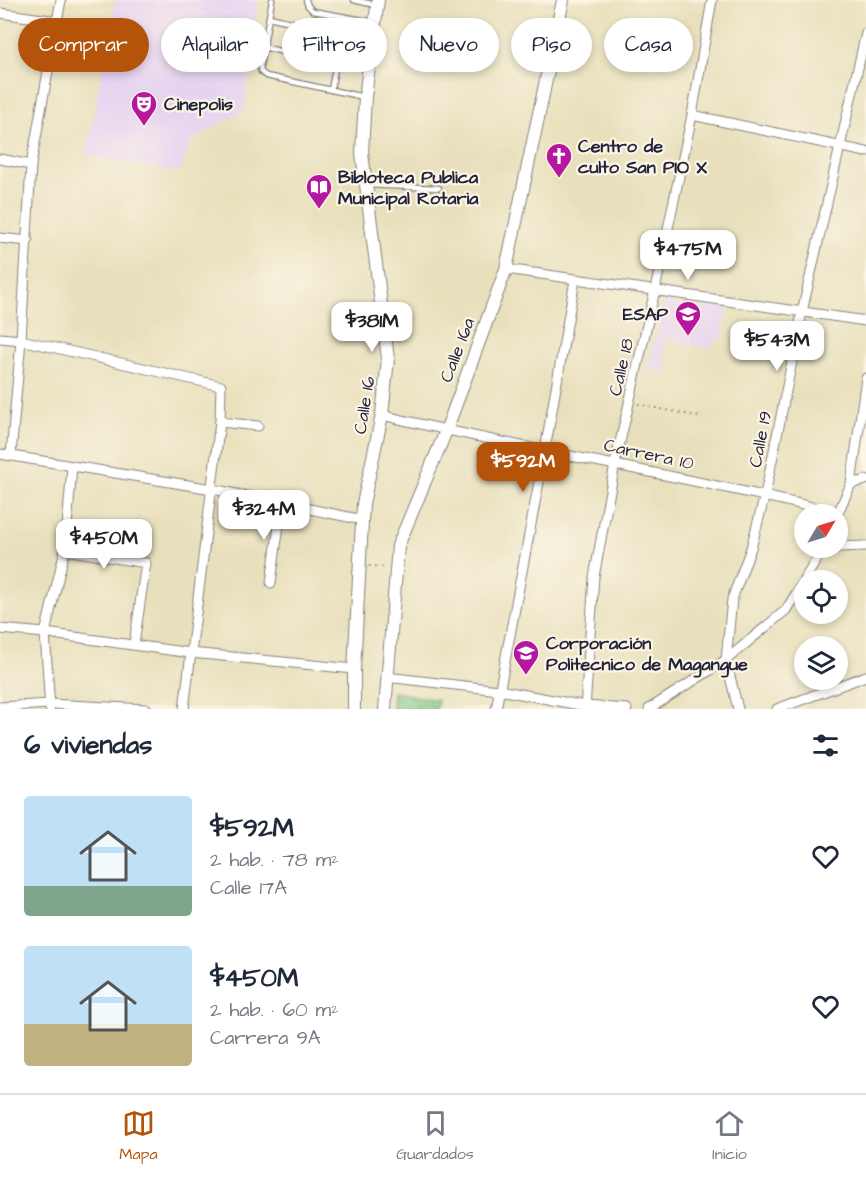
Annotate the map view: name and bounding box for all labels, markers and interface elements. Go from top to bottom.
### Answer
chip: Comprar [18,18,149,72]
chip: Alquilar [161,18,270,72]
chip: Filtros [282,18,387,72]
chip: Nuevo [399,18,499,72]
chip: Piso [511,18,592,72]
chip: Casa [604,18,693,72]
theatre icon: Cinepolis [129,89,159,127]
place label: Cinepolis [164,92,233,117]
place label: Centro de culto San PIO X [578,134,707,180]
church icon: Centro de culto San PIO X [544,141,574,179]
place label: Bibloteca Publica Municipal Rotaria [338,165,479,211]
library icon: Bibloteca Publica Municipal Rotaria [304,172,334,210]
pin: $475M [646,230,730,281]
text: $475M [654,235,722,263]
school or university icon: ESAP [673,299,703,337]
pin: $381M [330,302,414,353]
place label: ESAP [623,302,669,327]
text: $381M [345,307,399,335]
street label: Calle 16a [434,314,481,386]
pin: $543M [735,321,819,372]
text: $543M [744,326,810,354]
street label: Calle 18 [603,335,640,398]
street label: Calle 16 [348,374,381,436]
street label: Calle 19 [743,409,778,469]
street label: Carrera 10 [602,433,696,476]
pin: $592M [481,442,565,493]
text: $592M [491,447,555,475]
pin: $324M [222,490,306,541]
text: $324M [233,495,295,523]
north arrow [794,504,848,558]
map controls [794,504,848,690]
pin: $450M [62,519,146,570]
text: $450M [70,524,138,552]
button: locate [794,570,848,624]
place label: Corporación Politecnico de Magangue [546,631,748,678]
button: layers [794,636,848,690]
school or university icon: Corporación Politecnico de Magangue [511,638,541,676]
text: 6 viviendas [24,727,152,763]
icon: filters [809,729,842,762]
text: $592M [210,810,294,846]
icon: home [72,820,144,892]
icon: heart [809,840,842,873]
text: 2 hab. · 78 m² [210,846,339,874]
text: Calle 17A [210,874,287,902]
text: $450M [210,960,299,996]
icon: home [72,970,144,1042]
icon: heart [809,990,842,1023]
text: 2 hab. · 60 m² [210,996,339,1024]
text: Carrera 9A [210,1024,321,1052]
tab: Mapa [119,1107,158,1165]
tab: Guardados [396,1107,474,1165]
tab: Inicio [712,1107,747,1165]

